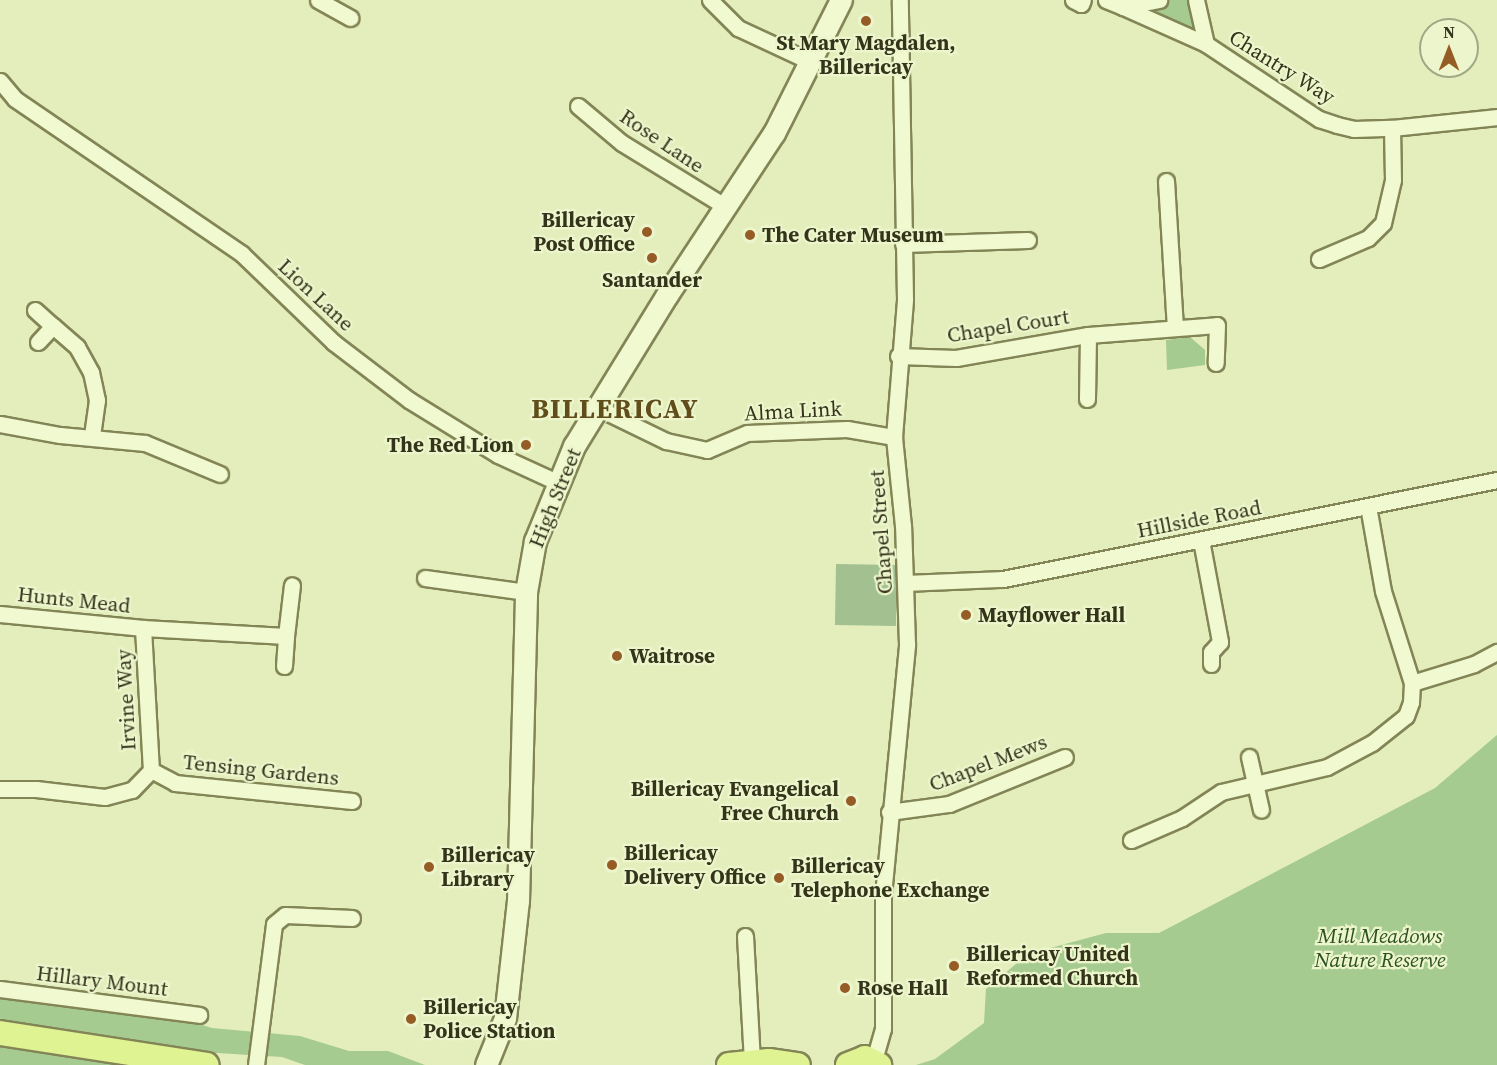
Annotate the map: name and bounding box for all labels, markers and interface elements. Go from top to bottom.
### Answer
marker: St Mary Magdalen, Billericay [859,14,873,28]
north arrow [1419,18,1479,78]
text: N [1443,21,1455,43]
street label: Chantry Way [1224,24,1340,110]
place label: St Mary Magdalen, Billericay [776,30,956,80]
street label: Rose Lane [615,104,709,178]
place label: Billericay Post Office [533,207,635,257]
place label: The Cater Museum [762,222,944,248]
marker: Billericay Post Office [640,225,654,239]
marker: The Cater Museum [743,228,757,242]
marker: Santander [645,251,659,265]
street label: Lion Lane [273,254,359,336]
place label: Santander [602,267,702,293]
street label: Chapel Court [945,304,1071,348]
district label: BILLERICAY [531,393,699,425]
street label: Alma Link [744,396,842,426]
place label: The Red Lion [387,432,514,458]
marker: The Red Lion [519,438,533,452]
street label: High Street [524,444,586,552]
street label: Chapel Street [864,469,898,595]
street label: Hillside Road [1135,495,1263,543]
street label: Hunts Mead [16,582,132,618]
place label: Mayflower Hall [978,602,1125,628]
marker: Mayflower Hall [959,608,973,622]
place label: Waitrose [629,643,715,669]
street label: Irvine Way [111,648,141,752]
marker: Waitrose [610,649,624,663]
street label: Chapel Mews [926,729,1050,797]
street label: Tensing Gardens [182,749,340,791]
place label: Billericay Evangelical Free Church [631,776,839,826]
marker: Billericay Evangelical Free Church [844,794,858,808]
place label: Billericay Delivery Office [624,840,766,890]
place label: Billericay Library [441,842,535,892]
place label: Billericay Telephone Exchange [791,853,990,903]
marker: Billericay Delivery Office [605,858,619,872]
marker: Billericay Library [422,860,436,874]
marker: Billericay Telephone Exchange [772,871,786,885]
park label: Mill Meadows Nature Reserve [1314,923,1446,973]
place label: Billericay United Reformed Church [966,941,1138,991]
marker: Billericay United Reformed Church [947,959,961,973]
street label: Hillary Mount [35,960,169,1002]
place label: Rose Hall [857,975,948,1001]
marker: Rose Hall [838,981,852,995]
place label: Billericay Police Station [423,994,555,1044]
marker: Billericay Police Station [404,1012,418,1026]

